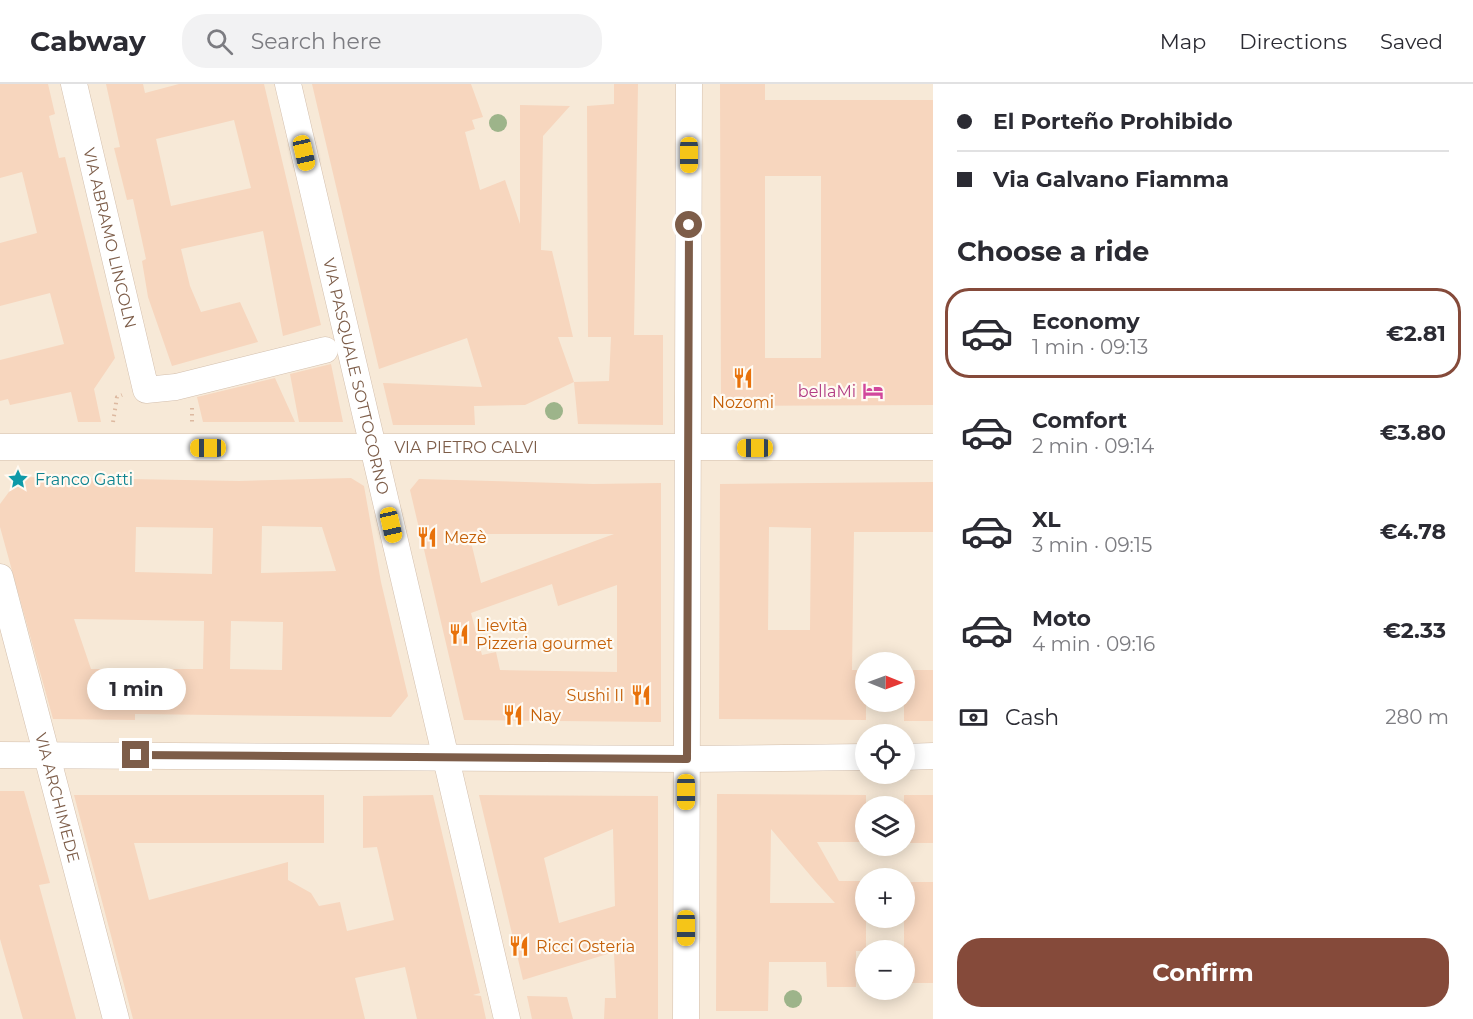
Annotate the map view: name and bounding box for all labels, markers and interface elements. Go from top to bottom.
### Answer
search box [182,14,602,68]
text: Cabway [30,24,146,58]
icon: search [203,25,236,58]
text: Search here [251,28,382,55]
text: Map [1160,29,1206,54]
text: Directions [1239,29,1347,54]
text: Saved [1380,29,1443,54]
text: El Porteño Prohibido [993,108,1233,135]
car [291,133,317,173]
car [680,137,698,173]
street label: VIA ABRAMO LINCOLN [79,146,140,330]
text: Via Galvano Fiamma [993,166,1229,193]
route start [675,211,702,238]
text: Choose a ride [957,235,1149,268]
street label: VIA PASQUALE SOTTOCORNO [319,256,393,496]
icon: car [960,306,1014,360]
text: Economy [1032,308,1140,335]
text: €2.81 [1386,320,1446,347]
text: 1 min · 09:13 [1032,335,1148,359]
restaurant icon: Nozomi [731,366,755,390]
hotel icon: bellaMi [861,379,885,403]
place label: bellaMi [798,382,856,401]
place label: Nozomi [712,393,774,412]
icon: car [960,405,1014,459]
text: Comfort [1032,407,1127,434]
text: €3.80 [1380,419,1446,446]
text: 2 min · 09:14 [1032,434,1154,458]
street label: VIA PIETRO CALVI [394,438,538,457]
car [190,439,226,457]
car [737,439,773,457]
place icon: Franco Gatti [6,467,30,491]
place label: Franco Gatti [35,470,133,489]
icon: car [960,504,1014,558]
car [378,505,404,545]
text: XL [1032,506,1061,533]
text: €4.78 [1380,518,1446,545]
restaurant icon: Mezè [415,525,439,549]
place label: Mezè [444,528,487,547]
text: 3 min · 09:15 [1032,533,1152,557]
icon: car [960,603,1014,657]
text: Moto [1032,605,1091,632]
place label: Lievità Pizzeria gourmet [476,616,614,653]
text: €2.33 [1383,617,1446,644]
restaurant icon: Lievità Pizzeria gourmet [447,622,471,646]
text: 4 min · 09:16 [1032,632,1155,656]
north arrow [855,652,915,712]
map controls [855,652,915,1000]
callout: 1 min [86,668,186,710]
text: 1 min [109,677,164,701]
restaurant icon: Sushi II [629,683,653,707]
place label: Sushi II [567,686,624,705]
icon: cash [957,701,990,734]
restaurant icon: Nay [501,703,525,727]
text: Cash [1005,704,1059,731]
text: 280 m [1385,705,1449,729]
place label: Nay [530,706,561,725]
button: locate [855,724,915,784]
street label: VIA ARCHIMEDE [31,731,84,865]
route end [122,741,149,768]
car [677,774,695,810]
button: layers [855,796,915,856]
button: + [855,868,915,928]
car [677,910,695,946]
restaurant icon: Ricci Osteria [507,934,531,958]
place label: Ricci Osteria [536,937,635,956]
button: Confirm [957,938,1449,1007]
button: − [855,940,915,1000]

